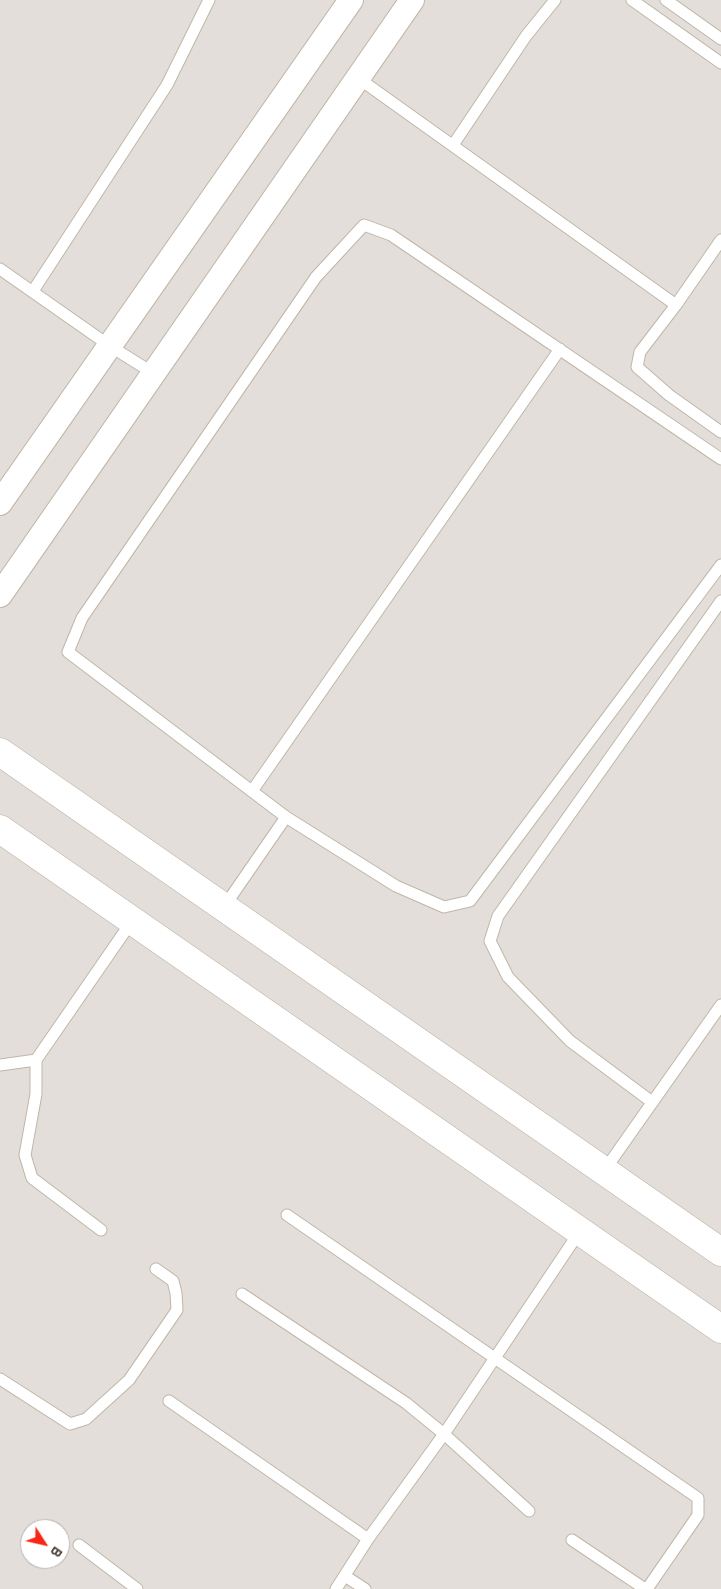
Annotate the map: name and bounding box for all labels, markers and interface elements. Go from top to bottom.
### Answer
north arrow [20,1519,70,1569]
text: B [47,1543,67,1561]

